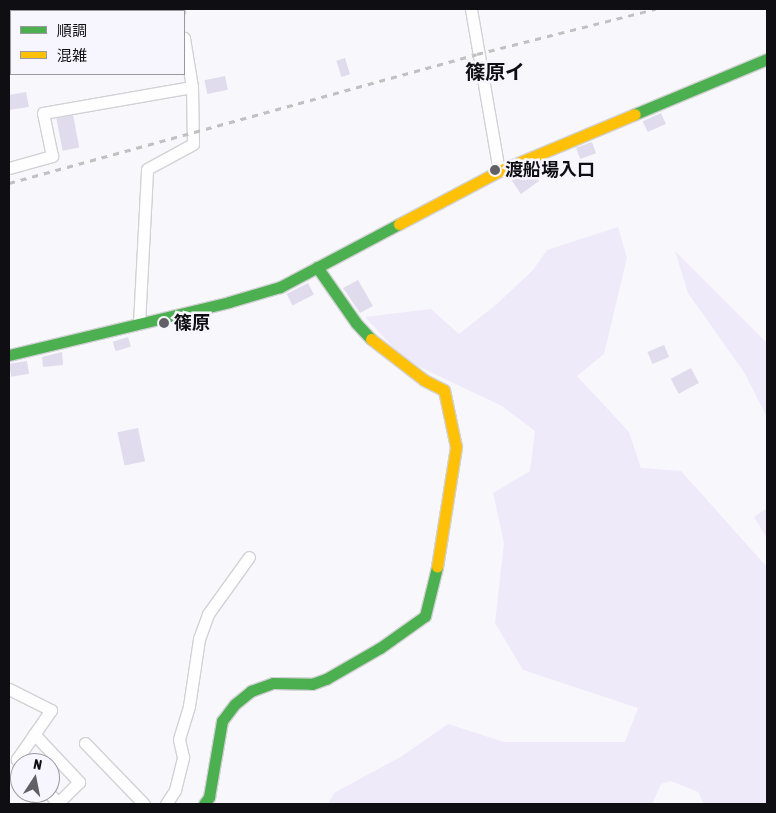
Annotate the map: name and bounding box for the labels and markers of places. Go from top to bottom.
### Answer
place label: 渡船場入口 [505,159,595,181]
marker: 渡船場入口 [489,164,501,176]
place label: 篠原 [174,312,210,334]
marker: 篠原 [158,317,170,329]

